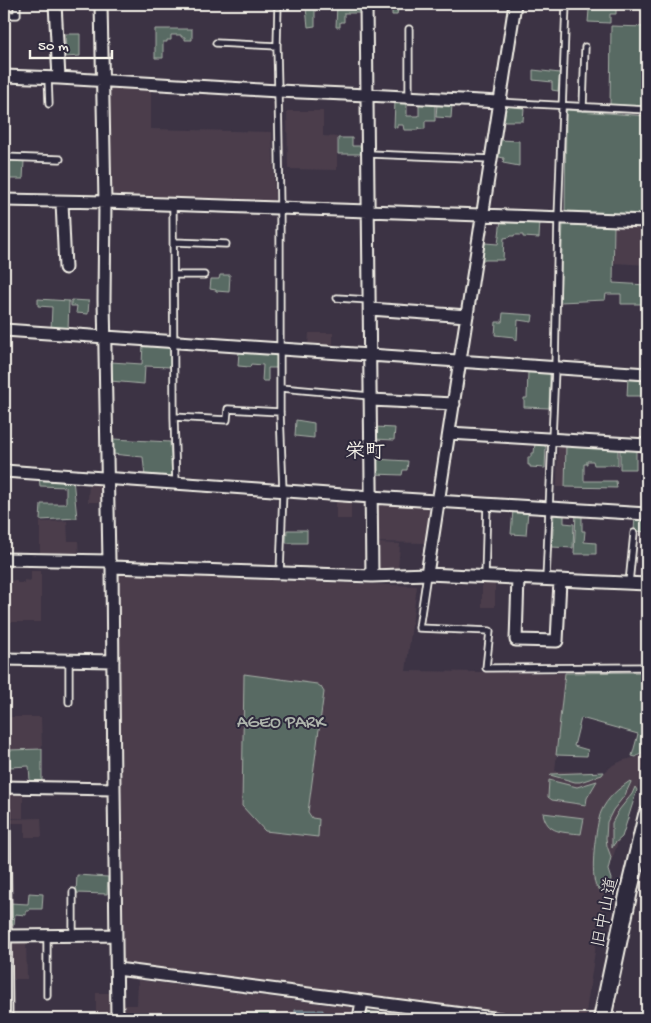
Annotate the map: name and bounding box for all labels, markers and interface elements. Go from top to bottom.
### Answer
scale bar [30,28,112,60]
text: 50 m [38,38,69,56]
district label: 栄町 [345,441,385,465]
park label: AGEO PARK [237,713,327,734]
street label: 旧中山道 [588,875,624,950]

